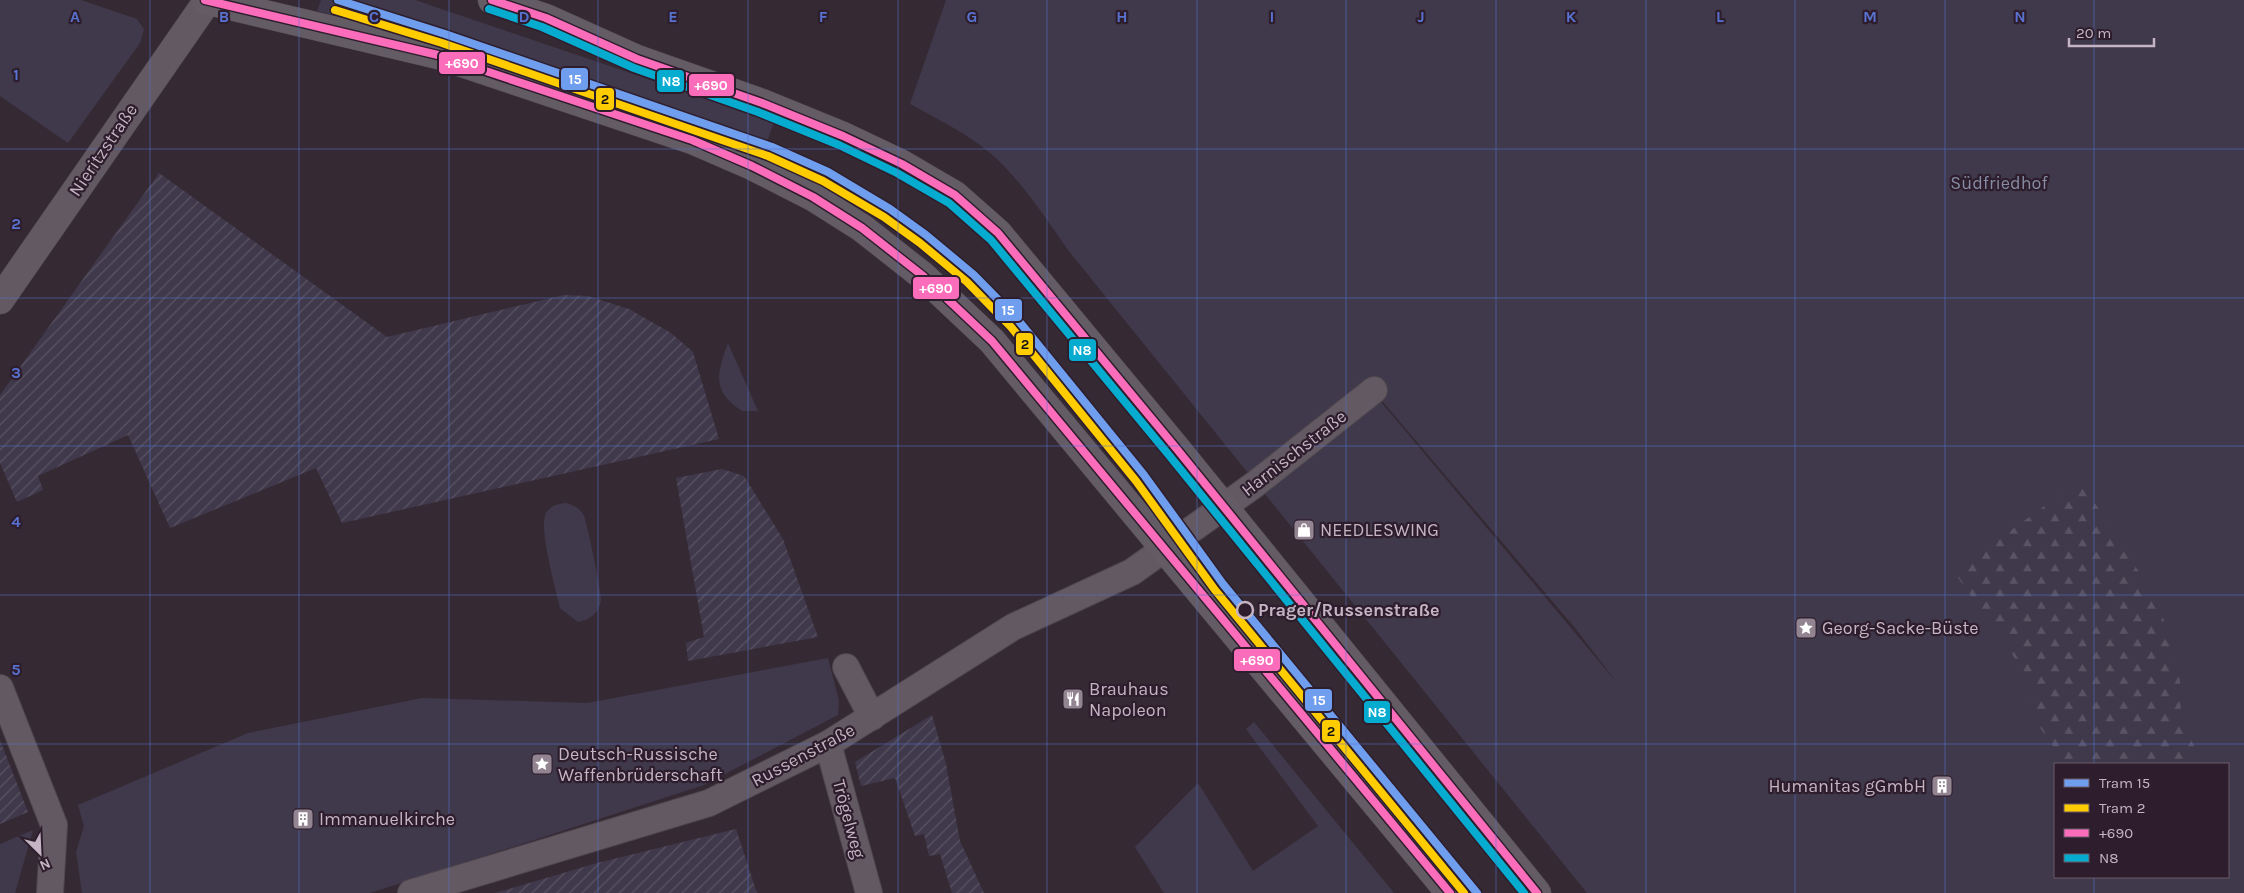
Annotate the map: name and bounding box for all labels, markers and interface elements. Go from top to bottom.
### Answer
text: A [70,7,80,26]
text: B [219,7,229,26]
text: C [369,7,379,26]
text: D [519,7,530,26]
text: E [668,7,678,26]
text: F [819,7,828,26]
text: G [967,7,977,26]
text: H [1116,7,1128,26]
text: I [1270,7,1274,26]
text: J [1417,7,1425,26]
text: K [1566,7,1577,26]
text: L [1716,7,1724,26]
text: M [1863,7,1877,26]
text: N [2014,7,2026,26]
scale bar [2069,15,2154,47]
text: 20 m [2076,24,2111,42]
line badge: +690 [438,51,486,75]
text: +690 [445,55,479,72]
text: 1 [13,65,19,84]
line badge: 15 [560,67,589,91]
line badge: N8 [656,69,685,93]
text: 15 [568,71,582,88]
text: N8 [661,73,681,90]
line badge: +690 [688,73,735,97]
text: +690 [694,77,728,94]
line badge: 2 [595,87,615,111]
text: 2 [601,91,609,108]
street label: Nieritzstraße [64,99,142,201]
park label: Südfriedhof [1950,172,2048,194]
text: 2 [11,214,21,233]
line badge: +690 [912,276,960,300]
text: +690 [919,280,953,297]
line badge: 15 [994,298,1023,322]
text: 15 [1001,302,1015,319]
line badge: 2 [1015,332,1034,356]
text: 2 [1021,336,1029,353]
line badge: N8 [1068,338,1097,362]
text: N8 [1072,342,1092,359]
text: 3 [11,363,21,382]
street label: Harnischstraße [1237,405,1351,501]
text: 4 [11,512,21,531]
shop icon: NEEDLESWING [1292,518,1316,542]
place label: NEEDLESWING [1320,519,1439,541]
place label: Prager/Russenstraße [1258,599,1440,621]
marker: Prager/Russenstraße [1236,601,1254,619]
place icon: Georg-Sacke-Büste [1794,616,1818,640]
place label: Georg-Sacke-Büste [1822,617,1979,639]
line badge: +690 [1233,648,1281,672]
text: +690 [1240,652,1274,669]
text: 5 [11,660,21,679]
place label: Brauhaus Napoleon [1089,678,1169,721]
restaurant icon: Brauhaus Napoleon [1061,687,1085,711]
line badge: 15 [1304,688,1333,712]
text: 15 [1312,692,1326,709]
line badge: N8 [1363,700,1391,724]
text: N8 [1367,704,1387,721]
street label: Russenstraße [748,719,858,791]
line badge: 2 [1321,719,1341,743]
text: 2 [1327,723,1335,740]
place label: Deutsch-Russische Waffenbrüderschaft [558,743,723,786]
place icon: Deutsch-Russische Waffenbrüderschaft [530,752,554,776]
legend [2054,763,2229,878]
building icon: Humanitas gGmbH [1930,774,1954,798]
text: Tram 15 [2099,774,2150,792]
place label: Humanitas gGmbH [1768,775,1926,797]
street label: Trögelweg [828,777,870,861]
text: Tram 2 [2099,799,2145,817]
building icon: Immanuelkirche [291,807,315,831]
place label: Immanuelkirche [319,808,455,830]
text: +690 [2099,824,2133,842]
north arrow [15,828,65,878]
text: N8 [2099,849,2118,867]
text: N [37,855,53,874]

